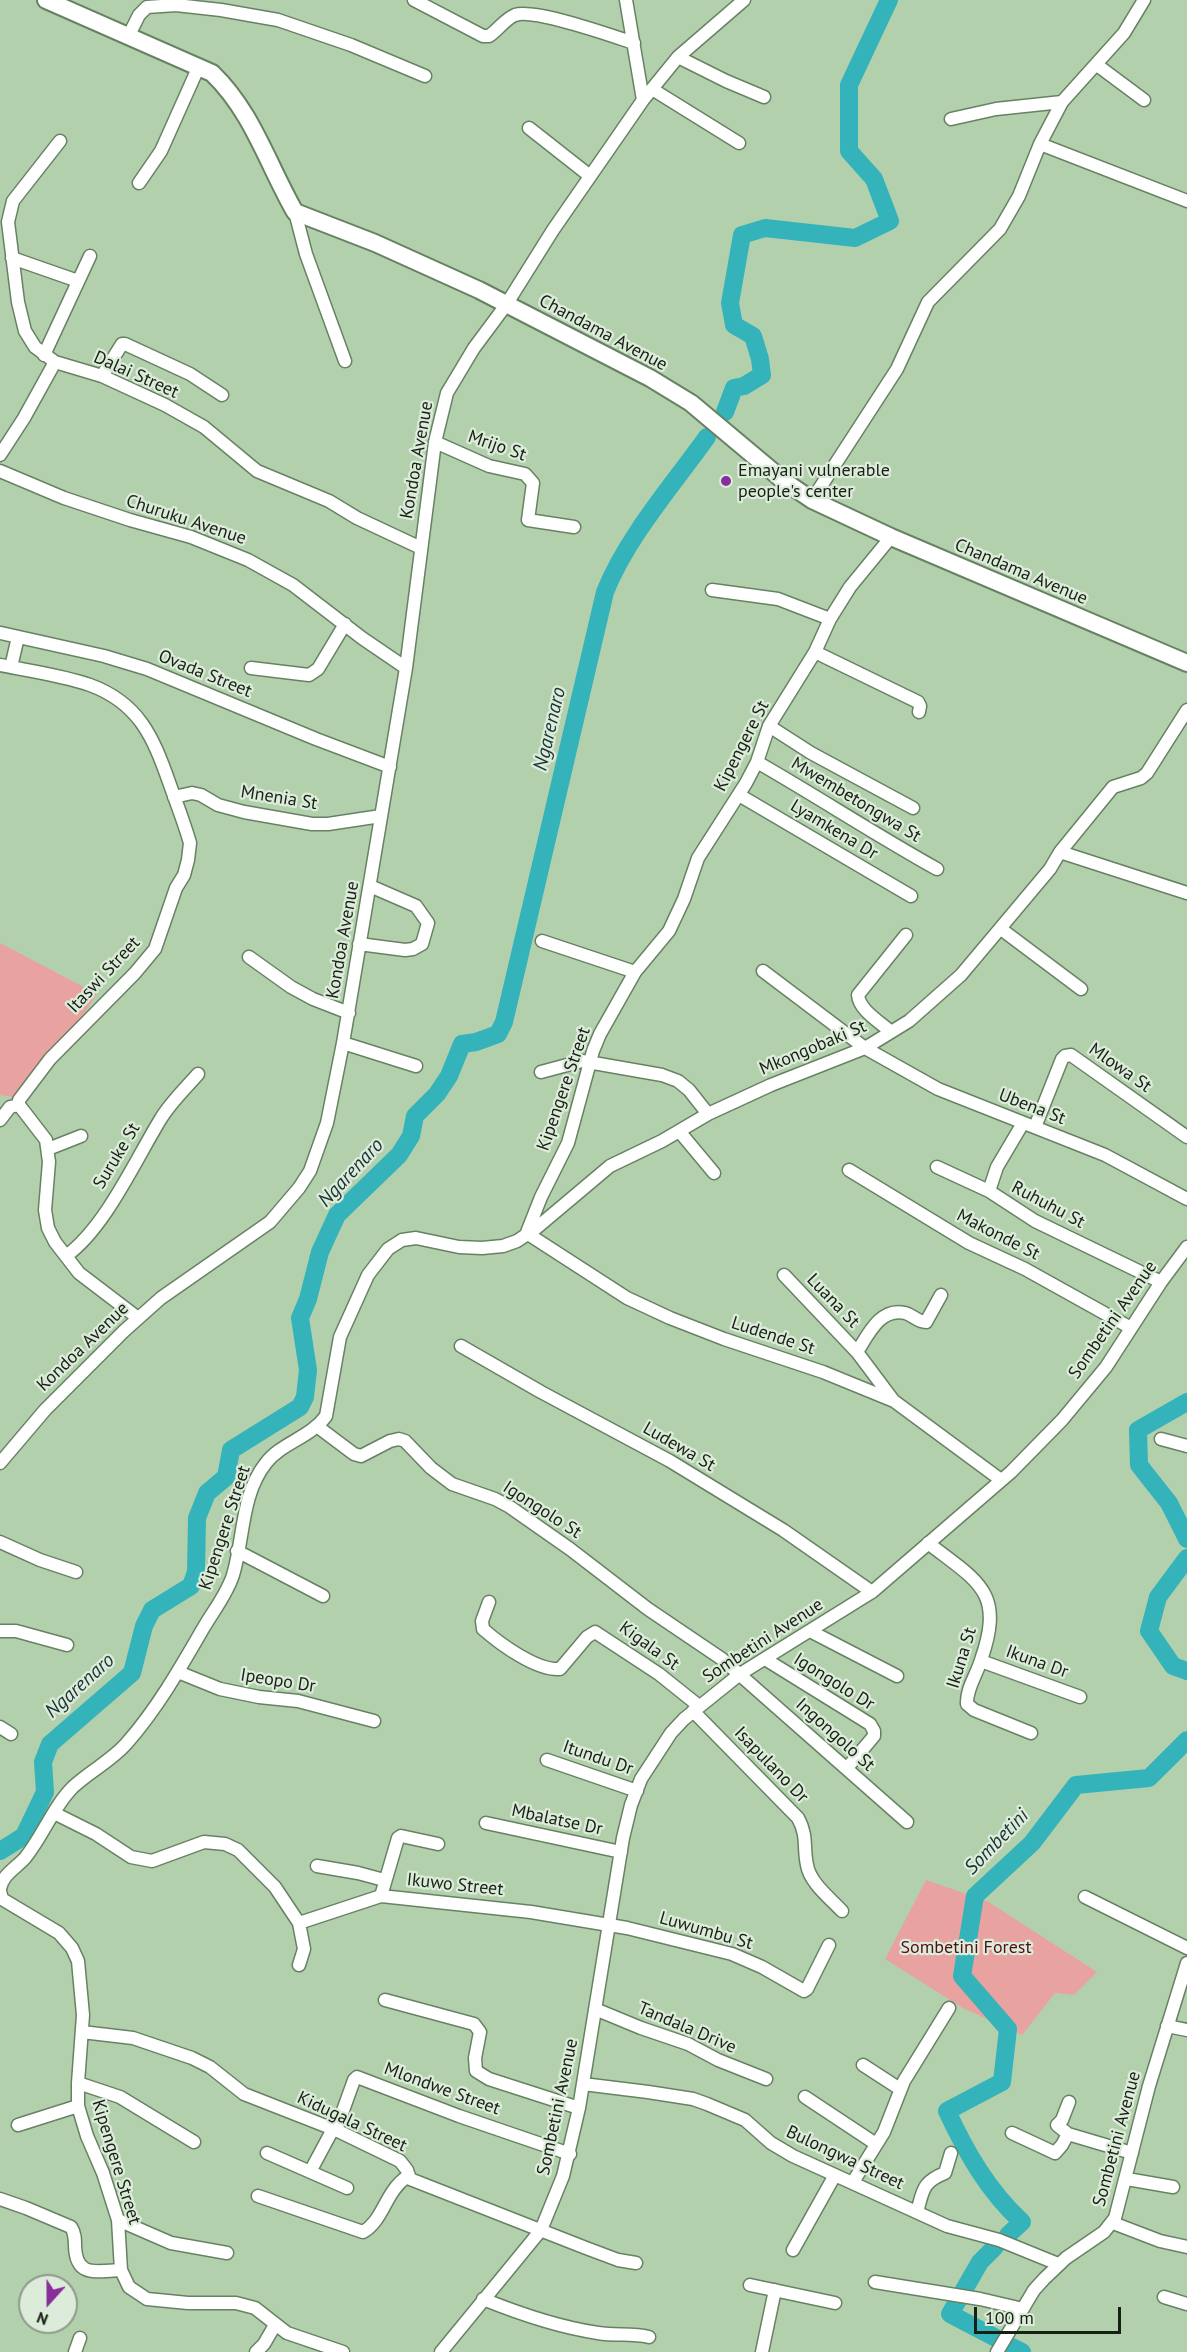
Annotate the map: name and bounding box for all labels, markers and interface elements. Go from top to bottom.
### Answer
street label: Chandama Avenue [535,290,671,376]
street label: Dalai Street [90,347,182,403]
street label: Kondoa Avenue [396,400,438,520]
street label: Mrijo St [465,426,529,466]
place label: Emayani vulnerable people's center [738,460,890,502]
marker: Emayani vulnerable people's center [719,474,733,488]
street label: Churuku Avenue [123,490,249,550]
street label: Chandama Avenue [951,534,1091,610]
street label: Ovada Street [155,645,255,703]
water label: Ngarenaro [529,685,571,773]
street label: Kipengere St [710,697,774,795]
street label: Mwembetongwa St [787,753,925,847]
street label: Mnenia St [239,781,319,815]
street label: Lyamkena Dr [786,795,882,865]
street label: Kondoa Avenue [322,880,364,1000]
street label: Itaswi Street [63,932,145,1018]
street label: Mkongobaki St [756,1016,870,1080]
street label: Kipengere Street [533,1024,595,1154]
street label: Mlowa St [1084,1039,1156,1097]
street label: Ubena St [996,1084,1068,1130]
street label: Suruke St [89,1119,145,1193]
water label: Ngarenaro [313,1134,389,1212]
street label: Ruhuhu St [1008,1177,1088,1233]
street label: Makonde St [953,1205,1043,1265]
street label: Sombetini Avenue [1064,1257,1162,1383]
street label: Luana St [802,1269,864,1333]
street label: Kondoa Avenue [33,1298,133,1396]
street label: Ludende St [728,1312,818,1360]
street label: Ludewa St [639,1418,719,1476]
street label: Kipengere Street [195,1463,255,1593]
street label: Igongolo St [499,1477,585,1543]
street label: Sombetini Avenue [699,1594,827,1688]
street label: Kigala St [615,1617,683,1675]
street label: Ikuna St [942,1625,982,1691]
street label: Ikuna Dr [1003,1641,1071,1683]
water label: Ngarenaro [40,1649,120,1723]
street label: Igongolo Dr [790,1649,878,1715]
street label: Ipeopo Dr [239,1664,317,1698]
street label: Ingongolo St [791,1694,879,1776]
street label: Isapulano Dr [729,1722,813,1808]
street label: Itundu Dr [560,1736,636,1780]
street label: Mbalatse Dr [509,1800,605,1840]
water label: Sombetini [960,1804,1034,1880]
street label: Ikuwo Street [406,1869,504,1901]
street label: Luwumbu St [657,1907,755,1955]
park label: Sombetini Forest [901,1937,1031,1959]
street label: Tandala Drive [635,1998,739,2058]
street label: Sombetini Avenue [533,2037,583,2177]
street label: Mlondwe Street [381,2058,503,2120]
street label: Sombetini Avenue [1089,2069,1145,2209]
street label: Kidugala Street [294,2087,410,2157]
street label: Kipengere Street [87,2097,145,2227]
street label: Bulongwa Street [783,2121,907,2195]
north arrow [18,2274,78,2334]
scale bar [977,2295,1124,2333]
text: 100 m [985,2306,1034,2329]
text: N [34,2308,51,2330]

